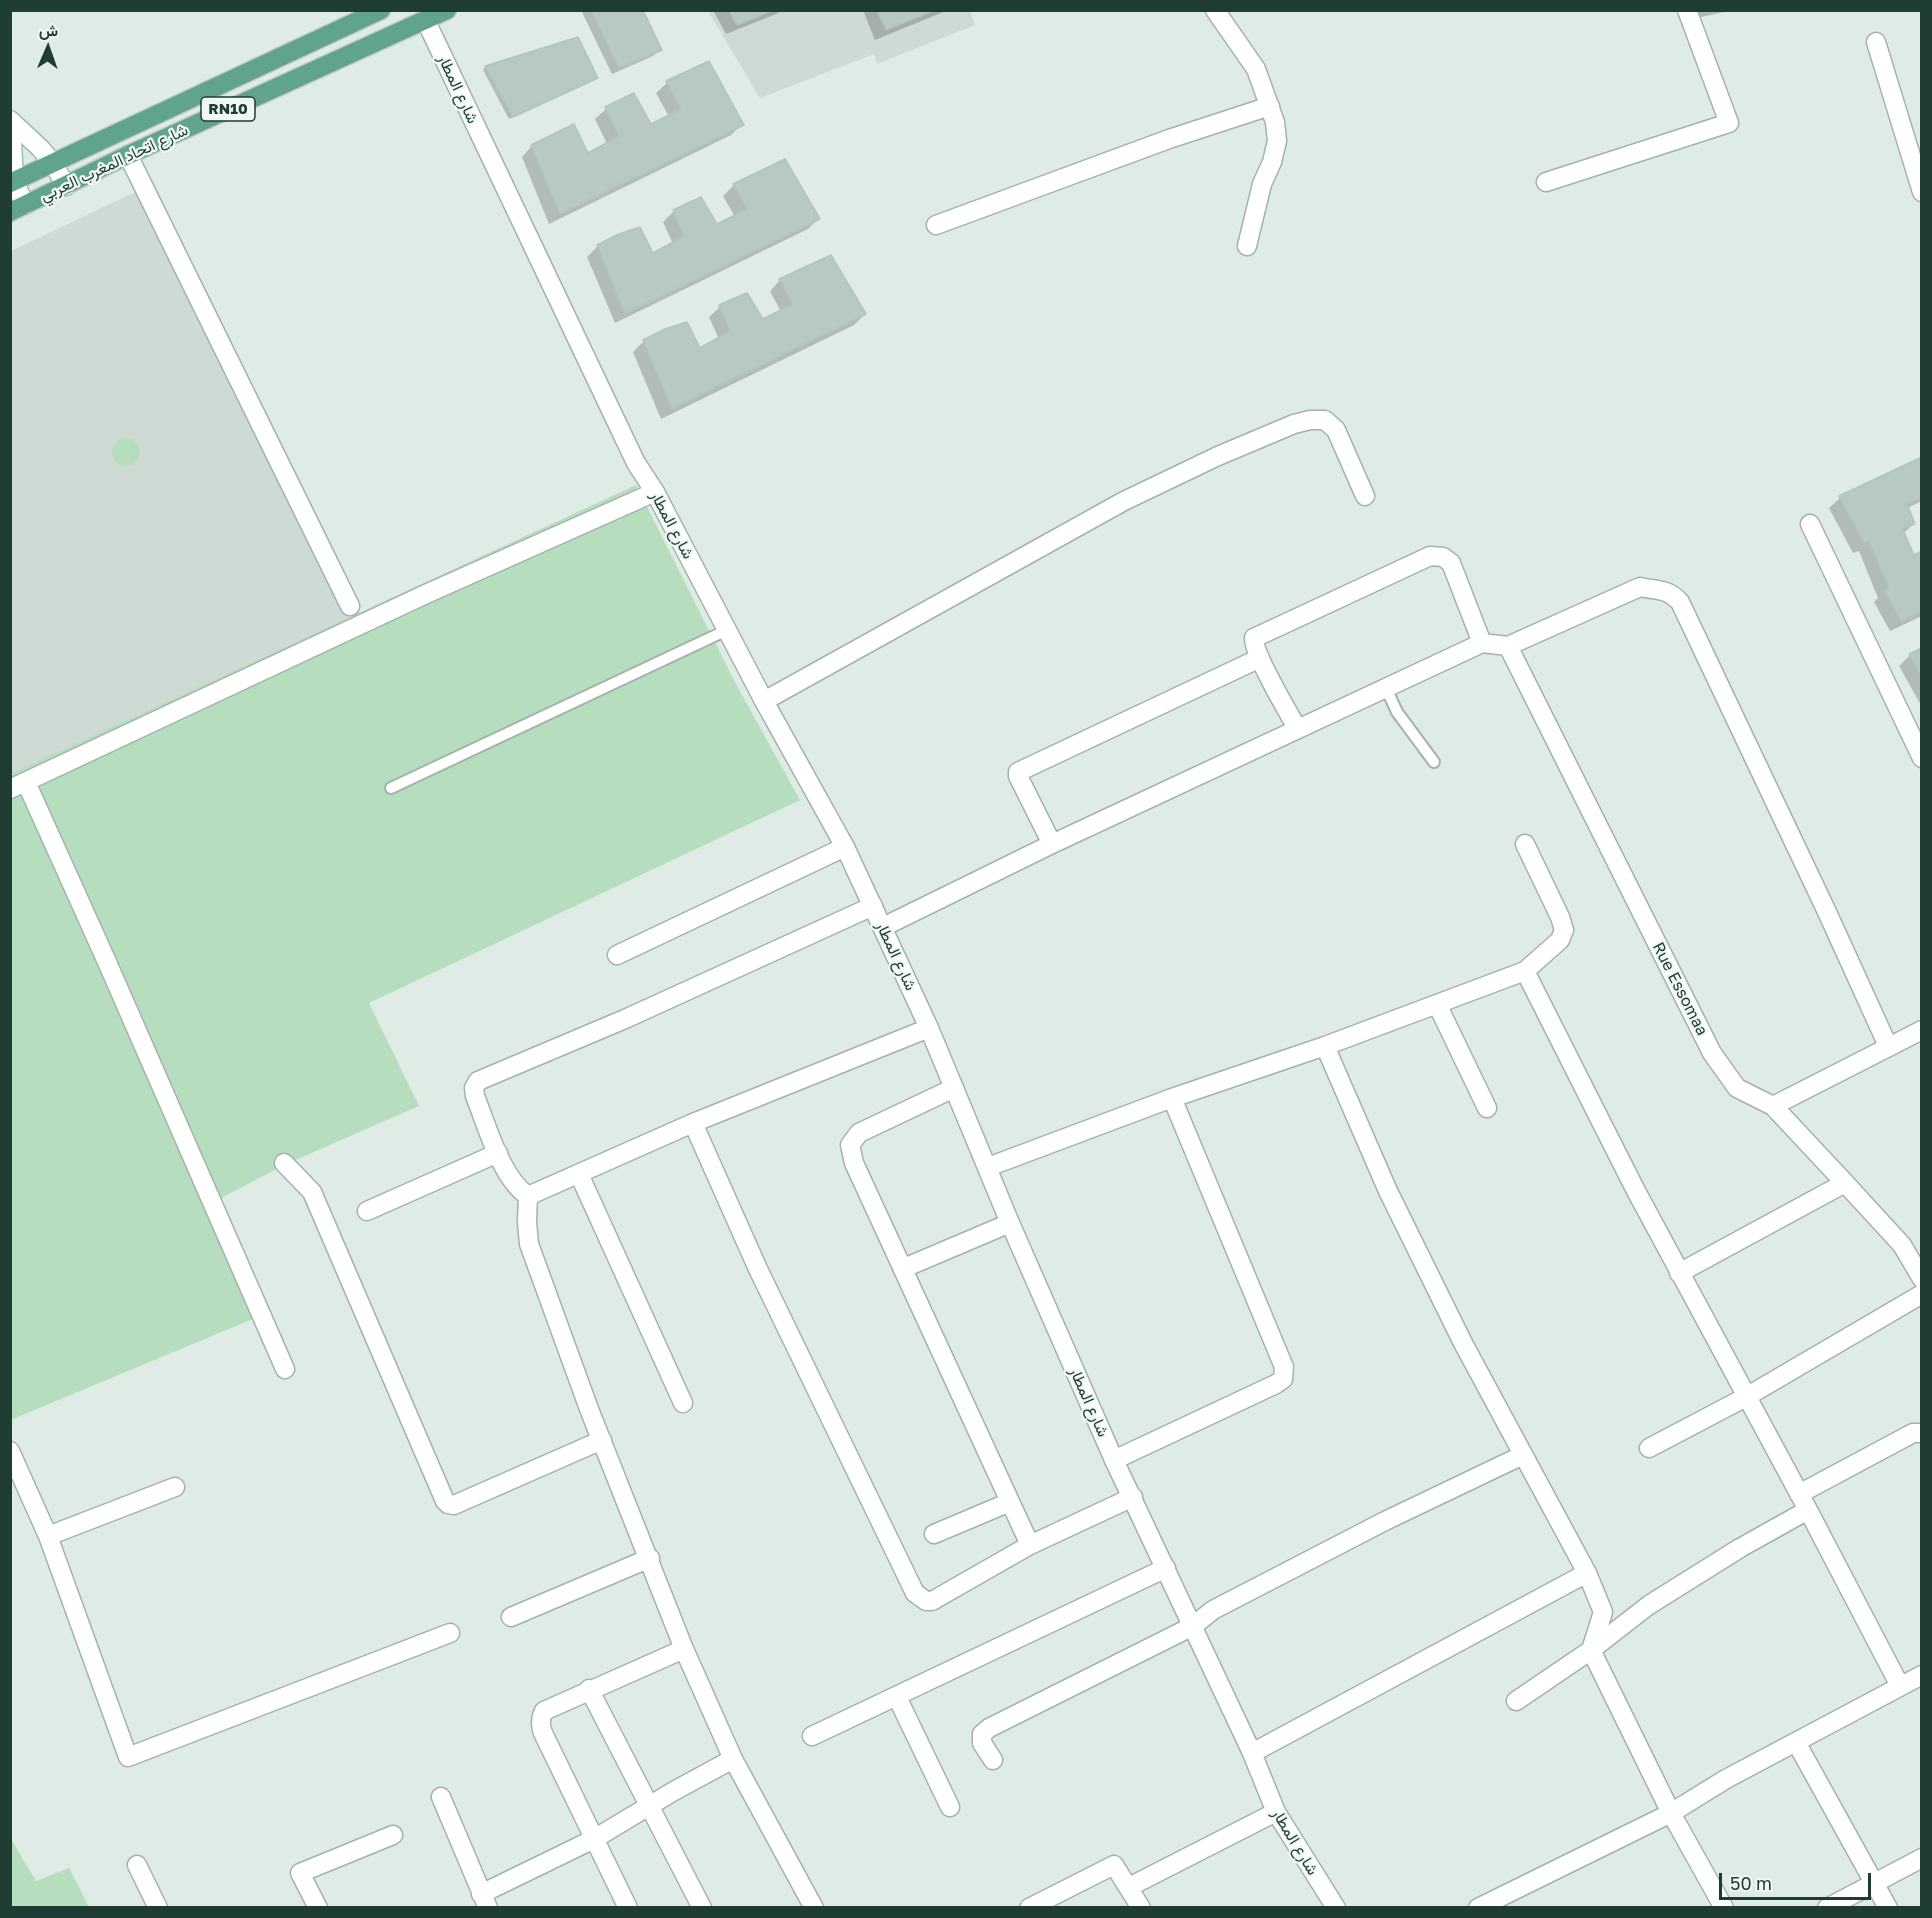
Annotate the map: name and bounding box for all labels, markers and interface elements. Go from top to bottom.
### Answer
north arrow [18,18,78,78]
text: ش [39,20,59,40]
street label: شارع المطار [434,51,482,127]
road number: RN10 [201,97,255,121]
street label: شارع اتحاد المغرب العربي [37,120,191,206]
street label: شارع المطار [646,488,698,562]
street label: شارع المطار [872,918,920,994]
street label: Rue Essomaa [1648,939,1712,1039]
street label: شارع المطار [1065,1364,1113,1440]
street label: شارع المطار [1268,1805,1322,1879]
scale bar [1722,1861,1874,1899]
text: 50 m [1730,1872,1772,1894]

